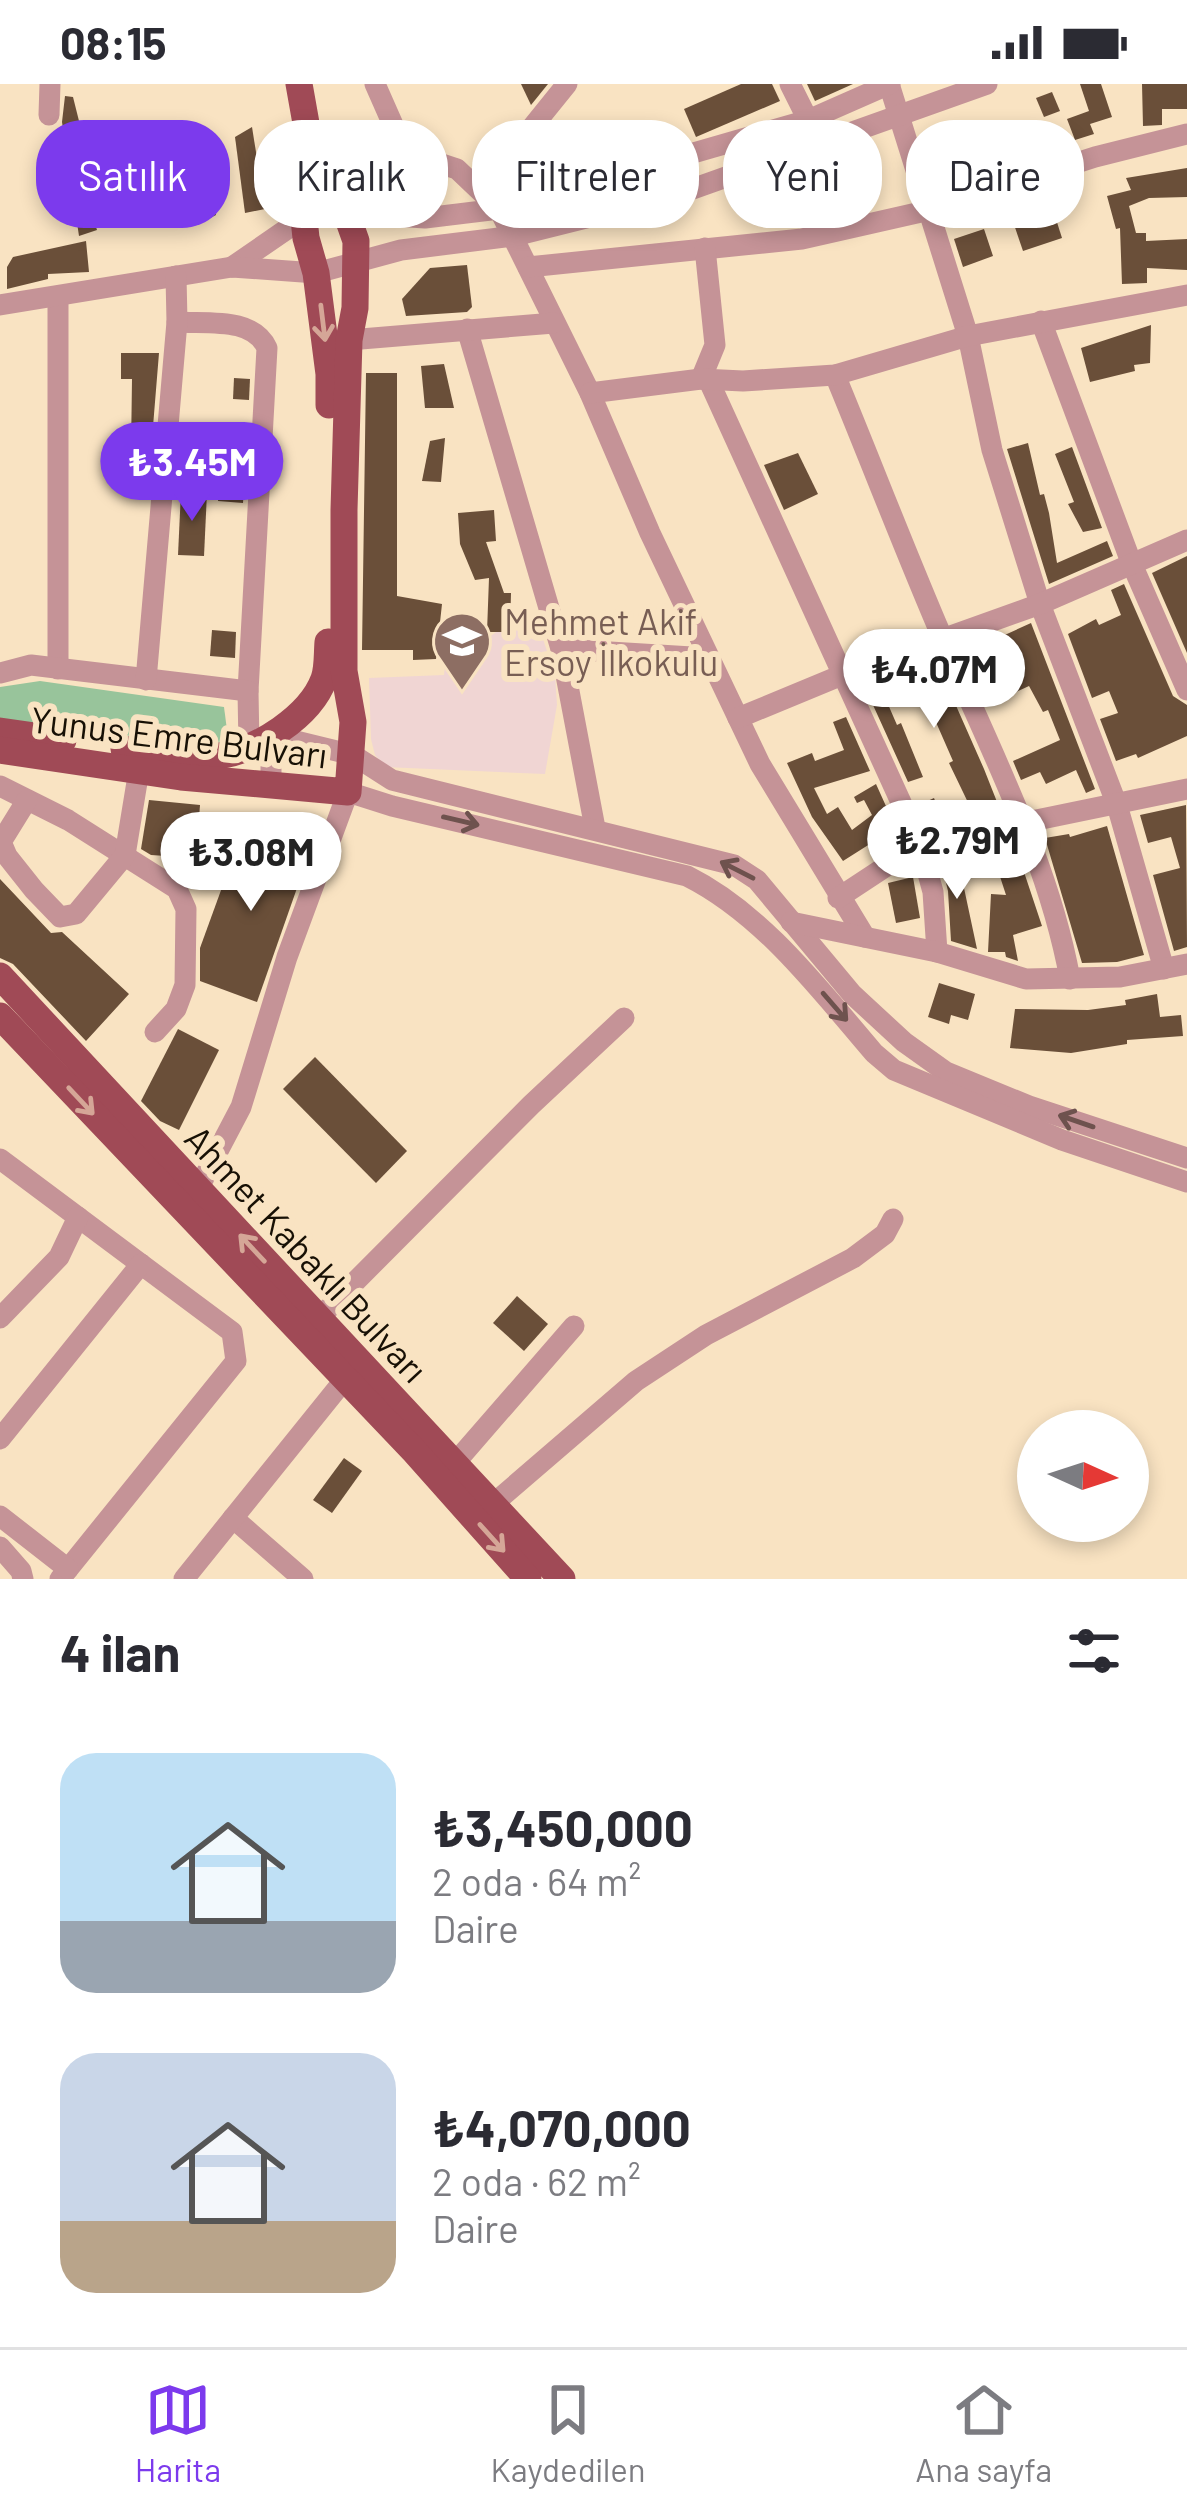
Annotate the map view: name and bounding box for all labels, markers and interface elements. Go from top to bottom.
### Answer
text: 08:15 [60,15,167,69]
chip: Satılık [36,120,230,228]
chip: Kiralık [254,120,448,228]
chip: Filtreler [472,120,699,228]
chip: Yeni [723,120,882,228]
chip: Daire [906,120,1084,228]
one-way arrow [312,303,334,342]
pin: ₺3.45M [94,422,290,524]
text: ₺3.45M [127,437,257,484]
place label: Mehmet Akif Ersoy İlkokulu [504,599,718,683]
school or university icon: Mehmet Akif Ersoy İlkokulu [431,610,493,692]
pin: ₺4.07M [836,629,1032,731]
text: ₺4.07M [870,644,998,691]
street label: Yunus Emre Bulvarı [28,696,330,776]
pin: ₺2.79M [859,800,1055,902]
one-way arrow [442,811,480,834]
pin: ₺3.08M [153,812,349,914]
text: ₺2.79M [894,815,1020,862]
text: ₺3.08M [187,827,315,874]
one-way arrow [720,858,756,881]
one-way arrow [821,992,848,1022]
one-way arrow [66,1085,94,1115]
one-way arrow [1058,1109,1096,1131]
street label: Ahmet Kabaklı Bulvarı [177,1116,437,1390]
one-way arrow [239,1234,267,1264]
north arrow [1017,1410,1149,1542]
map controls [1017,1410,1149,1542]
one-way arrow [478,1522,505,1552]
icon: filters [1061,1618,1127,1684]
text: 4 ilan [60,1621,180,1682]
text: ₺3,450,000 [432,1796,693,1857]
icon: home [156,1801,300,1945]
text: 2 oda · 64 m² [432,1857,641,1904]
text: Daire [432,1904,519,1951]
text: ₺4,070,000 [432,2096,691,2157]
icon: home [156,2101,300,2245]
text: 2 oda · 62 m² [432,2157,641,2204]
text: Daire [432,2204,519,2251]
tab: Harita [135,2377,221,2489]
tab: Kaydedilen [491,2377,646,2489]
tab: Ana sayfa [915,2377,1052,2489]

